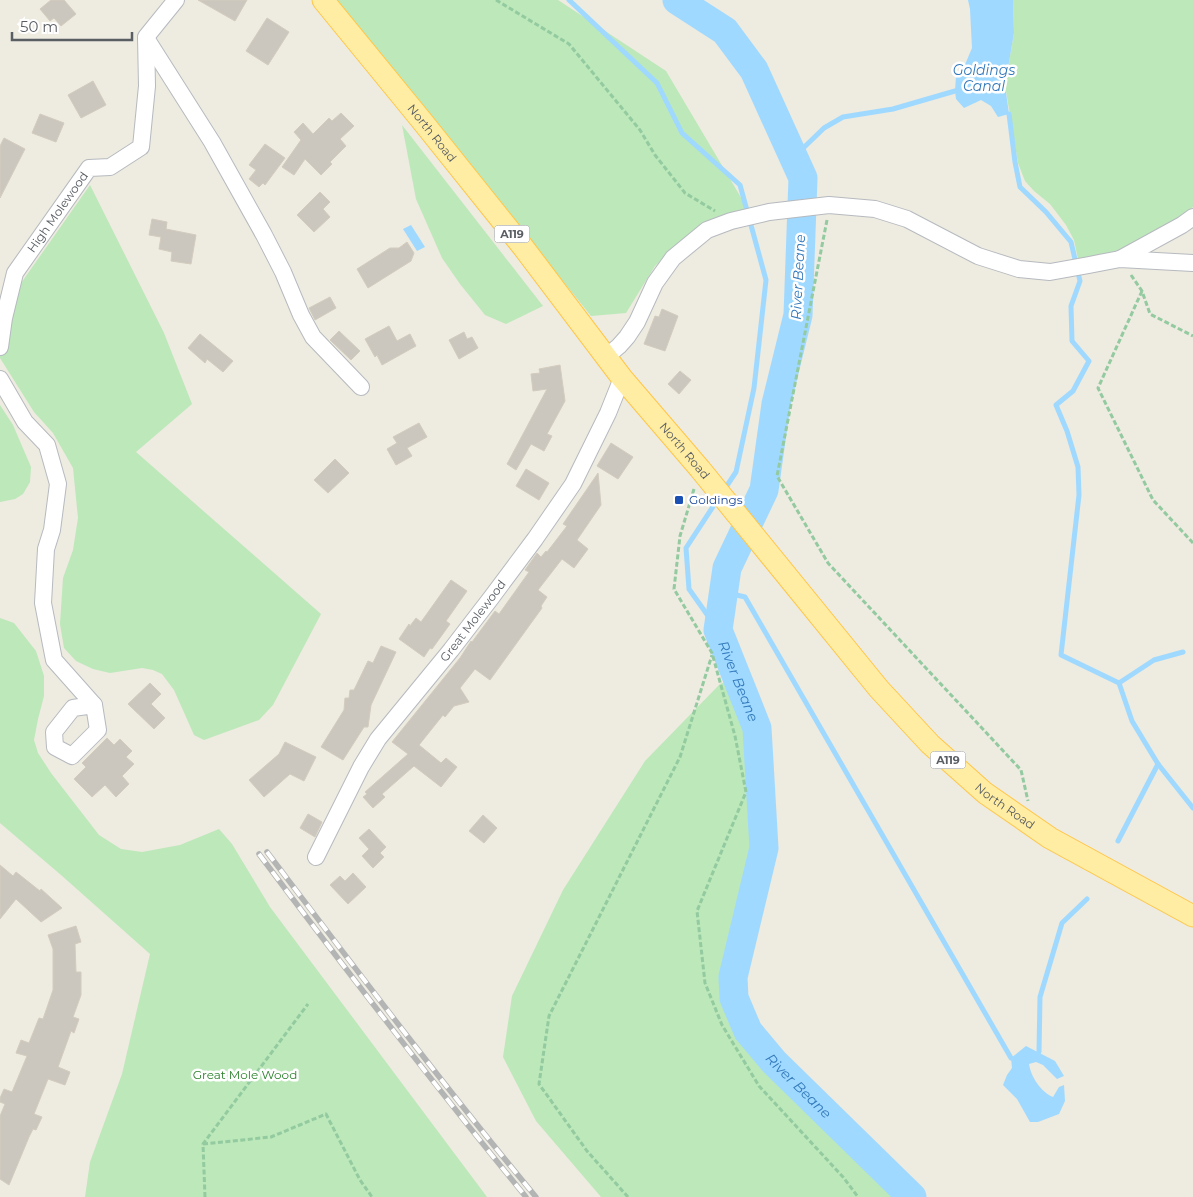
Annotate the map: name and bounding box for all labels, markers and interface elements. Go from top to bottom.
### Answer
scale bar [12,10,132,42]
text: 50 m [20,17,58,36]
water label: Goldings Canal [953,61,1015,95]
street label: North Road [404,101,460,165]
street label: High Molewood [24,169,91,255]
road number: A119 [494,225,530,242]
water label: River Beane [787,234,809,320]
street label: North Road [656,419,713,482]
place label: Goldings [689,492,743,507]
marker: Goldings [673,494,685,506]
street label: Great Molewood [437,577,509,665]
water label: River Beane [714,638,763,724]
road number: A119 [930,752,966,768]
street label: North Road [972,780,1038,832]
water label: River Beane [762,1050,835,1122]
park label: Great Mole Wood [193,1067,297,1082]

